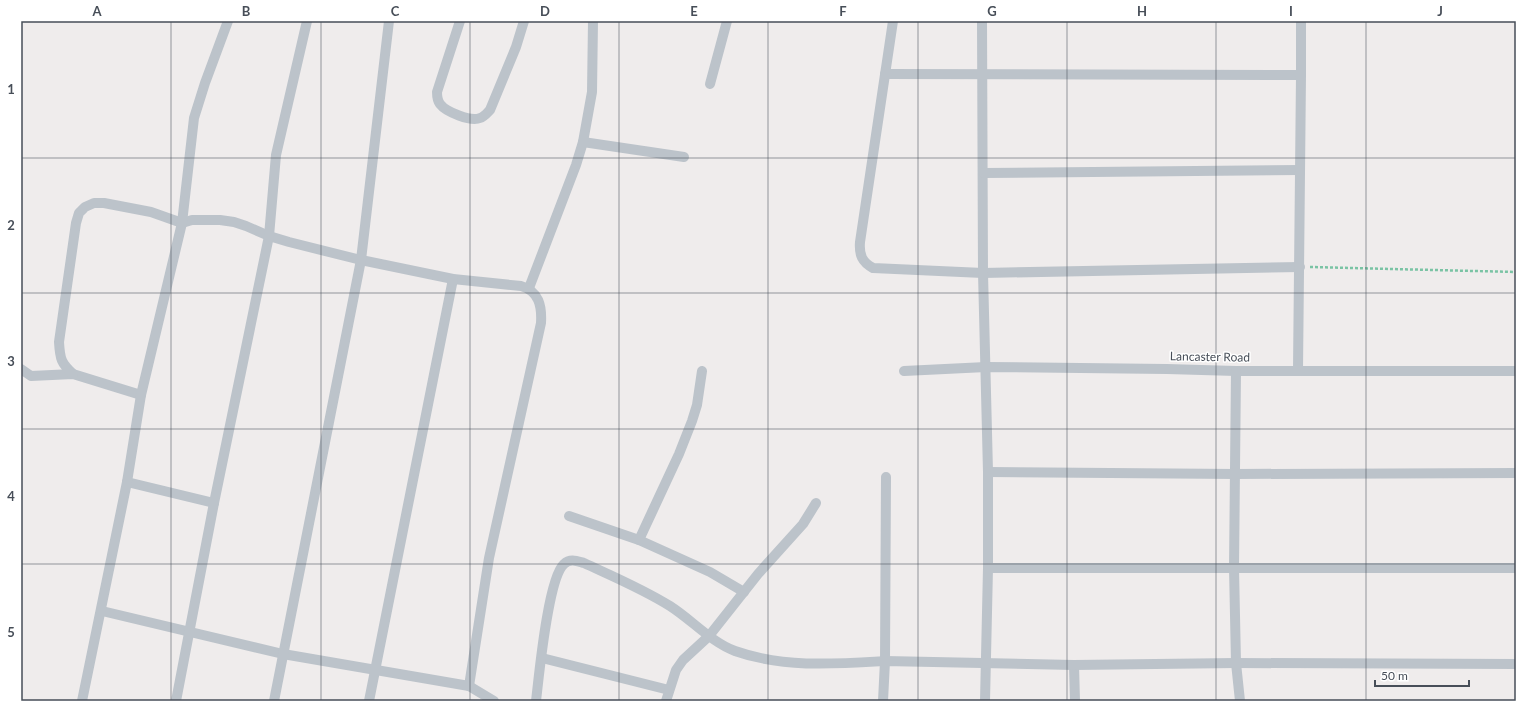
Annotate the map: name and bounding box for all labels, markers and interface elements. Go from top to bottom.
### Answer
text: A [91,3,102,19]
text: B [242,3,251,19]
text: C [391,3,400,19]
text: D [540,3,550,19]
text: E [690,3,698,19]
text: F [839,3,847,19]
text: G [987,3,997,19]
text: H [1137,3,1147,19]
text: I [1289,3,1293,19]
text: J [1437,3,1443,19]
text: 1 [7,81,15,97]
text: 2 [7,217,15,233]
street label: Lancaster Road [1170,348,1250,365]
text: 3 [7,353,15,369]
text: 4 [7,488,15,504]
text: 5 [7,624,15,640]
scale bar [1375,662,1469,688]
text: 50 m [1381,668,1408,683]

